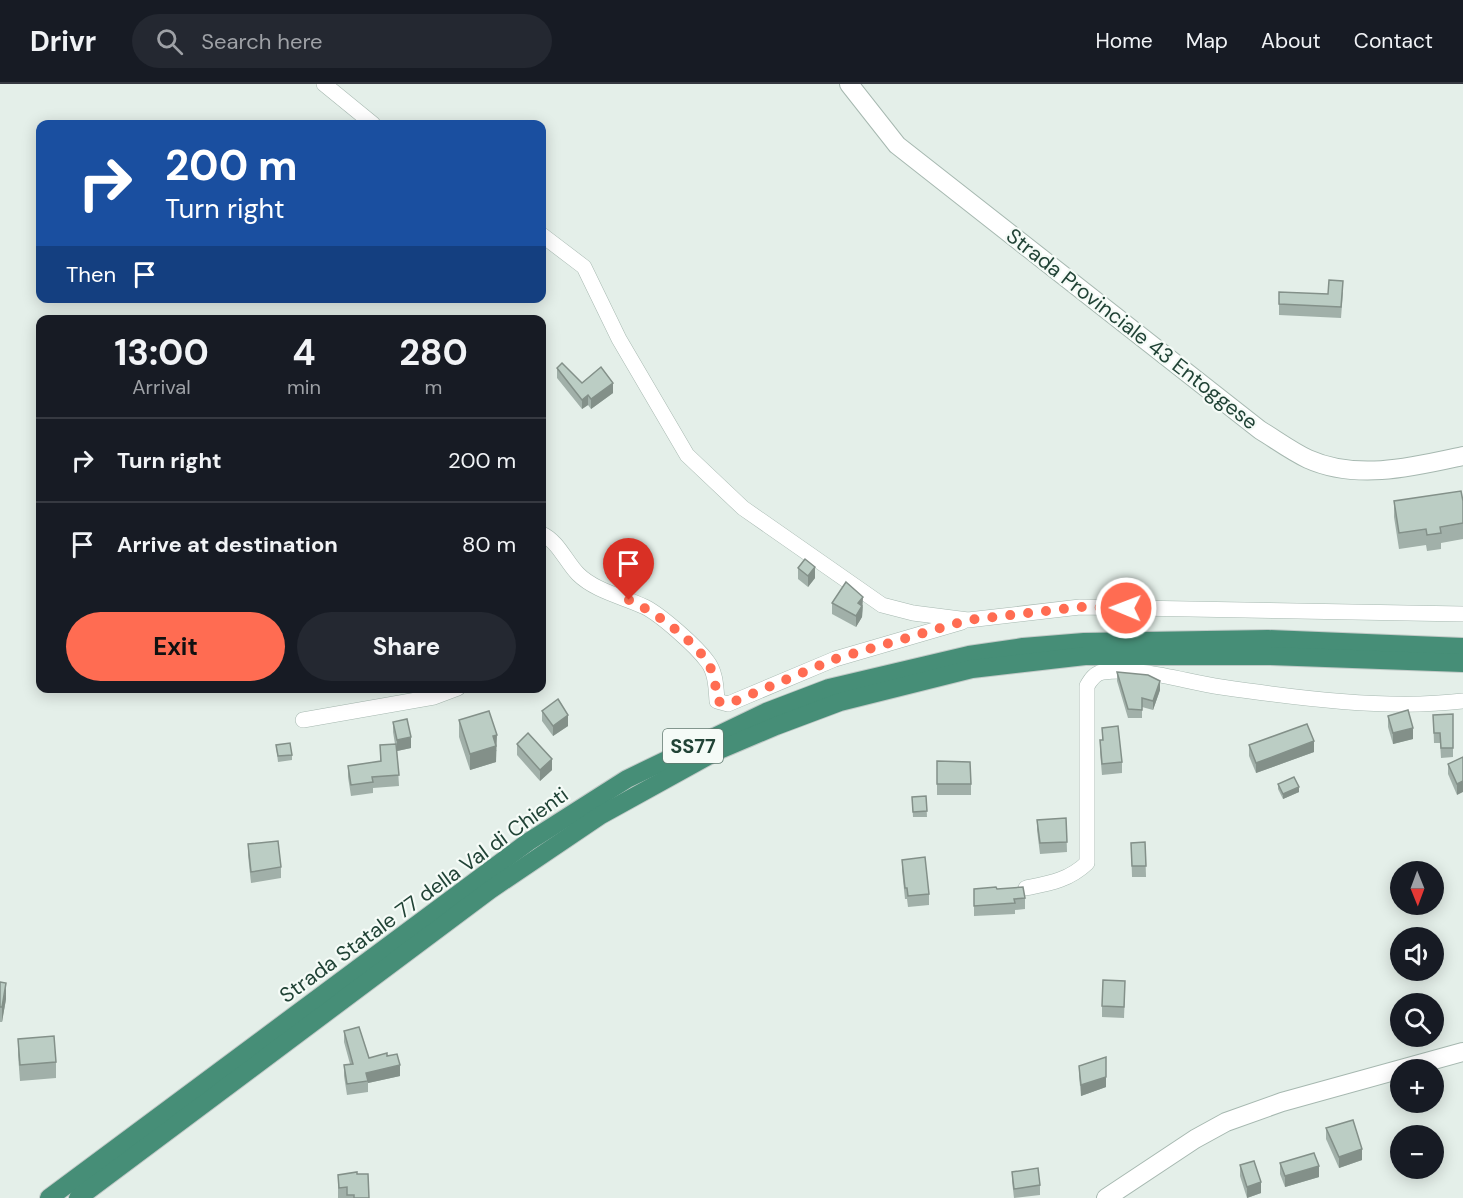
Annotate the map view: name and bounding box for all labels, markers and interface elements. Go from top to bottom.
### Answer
search box [132,14,552,68]
text: Drivr [30,23,96,60]
icon: search [153,25,186,58]
text: Search here [201,27,323,56]
text: Home [1095,27,1153,55]
text: Map [1186,27,1228,55]
text: About [1261,27,1321,55]
text: Contact [1354,27,1433,55]
text: 200 m [165,138,298,193]
icon: right [66,144,144,222]
text: Turn right [165,191,285,226]
street label: Strada Provinciale 43 Entoggese [1000,222,1264,436]
icon: arrive [128,258,161,291]
text: Then [66,260,116,289]
text: 13:00 [114,329,209,376]
text: 4 [292,329,316,376]
text: 280 [399,329,468,376]
text: Arrival [132,374,191,400]
text: min [287,374,321,400]
text: m [425,374,442,400]
icon: right [66,444,99,477]
text: Turn right [117,446,222,475]
text: 200 m [448,446,516,475]
icon: arrive [66,528,99,561]
text: Arrive at destination [117,530,338,559]
text: 80 m [462,530,516,559]
pin [603,538,654,600]
icon: arrive [612,547,645,580]
position arrow [1094,576,1158,640]
button: Exit [66,612,285,681]
button: Share [297,612,516,681]
road number: SS77 [663,729,723,763]
street label: Strada Statale 77 della Val di Chienti [274,781,574,1009]
north arrow [1390,861,1444,915]
map controls [1390,861,1444,1179]
button: sound [1390,927,1444,981]
button: search [1390,993,1444,1047]
button: + [1390,1059,1444,1113]
button: − [1390,1125,1444,1179]

